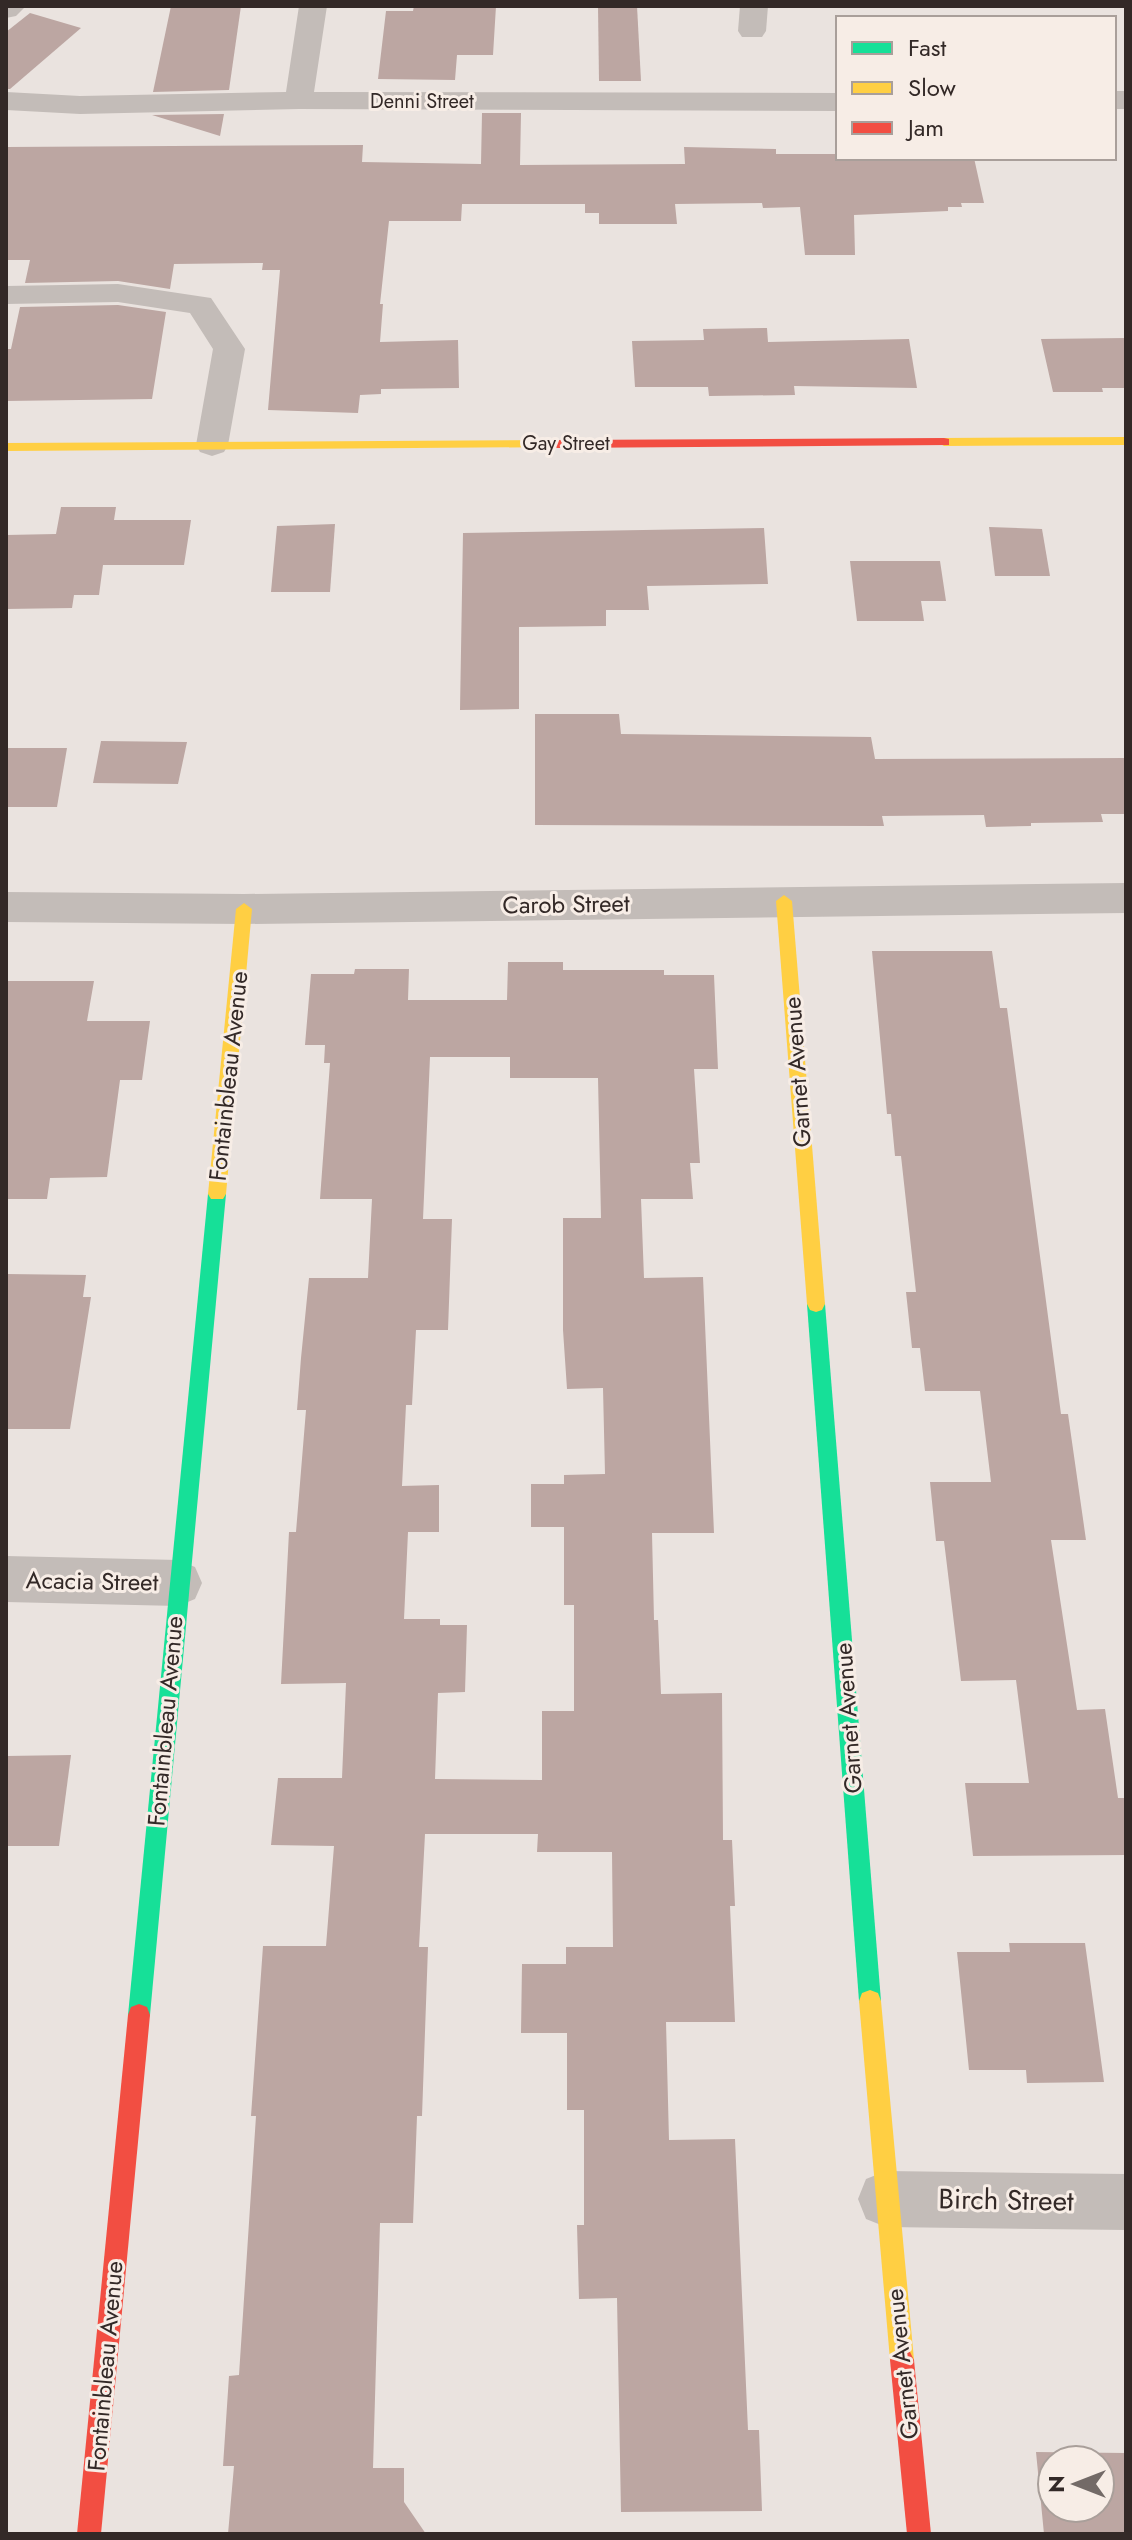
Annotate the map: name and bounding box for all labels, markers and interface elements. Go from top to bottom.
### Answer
legend [836,16,1116,160]
text: Fast [908,30,946,65]
text: Slow [908,70,956,105]
street label: Denni Street [370,87,474,116]
text: Jam [905,110,944,145]
street label: Gay Street [522,429,610,458]
street label: Carob Street [502,885,630,923]
street label: Fontainbleau Avenue [200,969,256,1183]
street label: Garnet Avenue [774,995,820,1149]
street label: Acacia Street [25,1562,159,1600]
street label: Fontainbleau Avenue [138,1614,192,1828]
street label: Garnet Avenue [825,1641,871,1795]
street label: Birch Street [938,2178,1074,2222]
street label: Fontainbleau Avenue [78,2259,132,2473]
street label: Garnet Avenue [877,2287,927,2441]
north arrow [1036,2444,1116,2524]
text: N [1040,2475,1072,2493]

